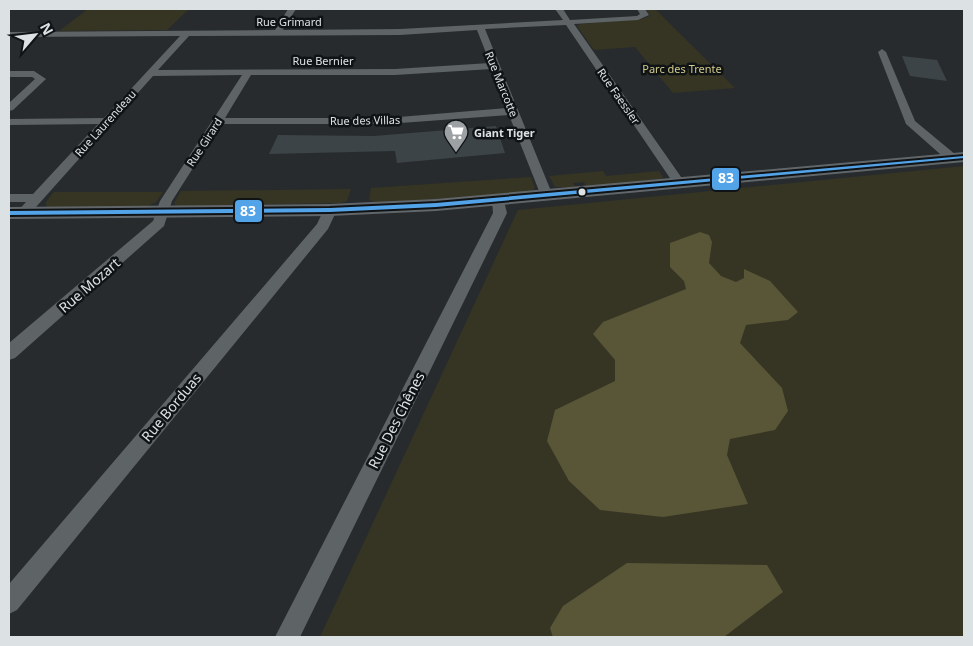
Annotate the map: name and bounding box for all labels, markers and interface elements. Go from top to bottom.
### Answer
north arrow [10,10,60,60]
street label: Rue Grimard [256,14,322,29]
text: N [36,19,58,38]
street label: Rue Marcotte [482,49,522,119]
street label: Rue Bernier [293,53,354,68]
park label: Parc des Trente [642,61,722,76]
street label: Rue Faessler [594,65,644,127]
street label: Rue Laurendeau [71,87,139,159]
street label: Rue des Villas [330,112,400,128]
street label: Rue Girard [183,115,225,169]
supermarket icon: Giant Tiger [443,119,469,153]
place label: Giant Tiger [474,125,535,140]
line badge: 83 [711,167,740,191]
text: 83 [718,168,734,187]
unlabelled marker [577,187,587,197]
line badge: 83 [234,199,263,223]
text: 83 [240,201,256,220]
street label: Rue Mozart [54,253,124,317]
street label: Rue Des Chênes [363,368,429,472]
street label: Rue Borduas [137,369,205,445]

